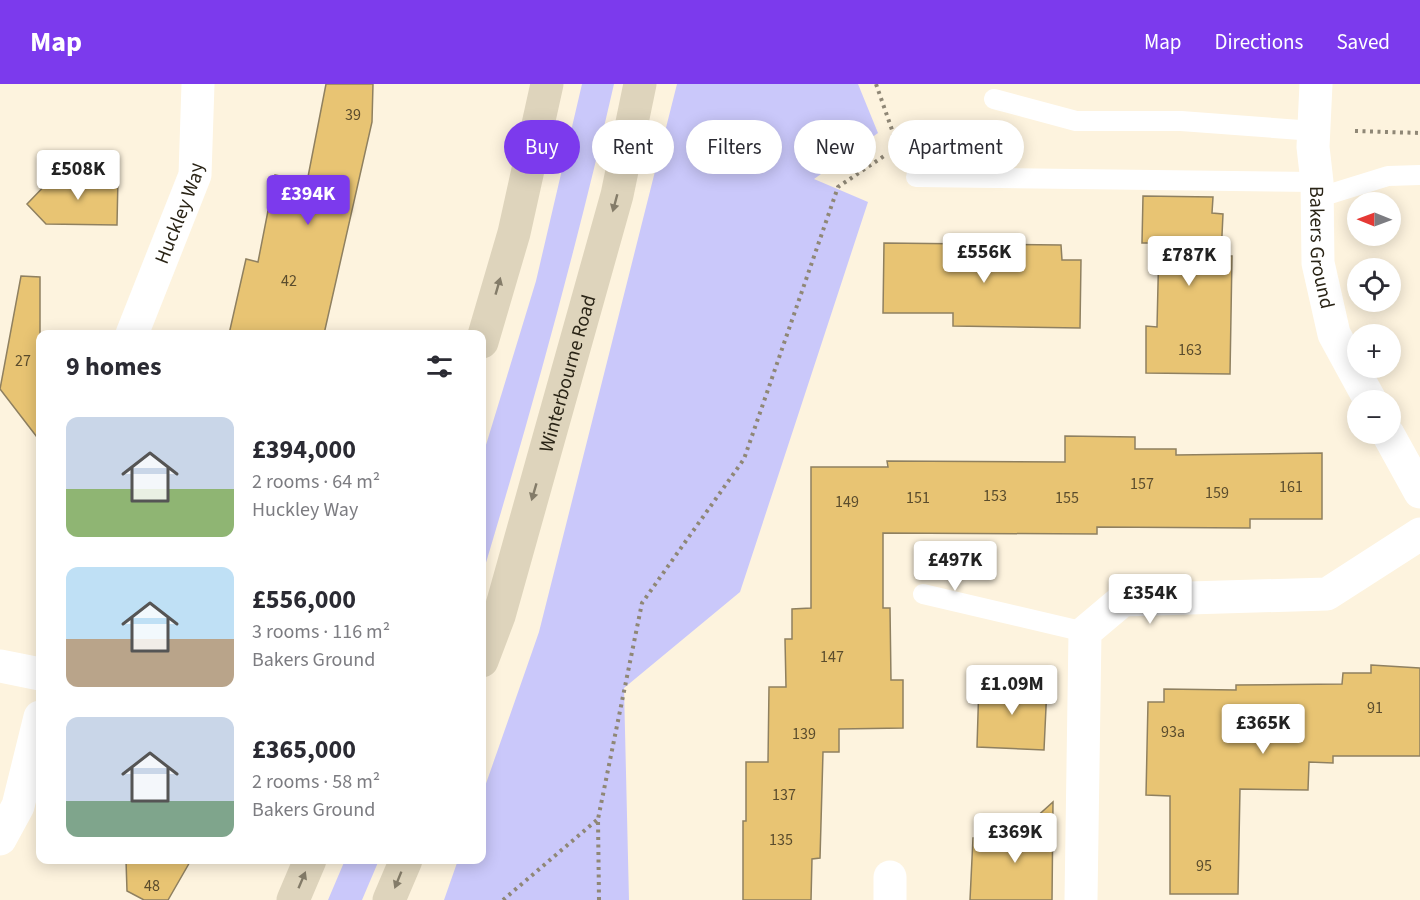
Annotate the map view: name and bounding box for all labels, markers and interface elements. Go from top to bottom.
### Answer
text: Map [30,22,82,62]
text: Map [1144,27,1182,57]
text: Directions [1215,27,1303,57]
text: Saved [1336,27,1390,57]
house number: 39 [345,104,361,126]
chip: Buy [504,120,580,174]
chip: Rent [592,120,674,174]
chip: Filters [686,120,782,174]
chip: New [794,120,876,174]
chip: Apartment [888,120,1024,174]
pin: £508K [36,150,120,201]
text: £508K [51,155,105,183]
street label: Huckley Way [148,162,210,268]
pin: £394K [266,175,350,226]
text: £394K [281,180,335,208]
street label: Bakers Ground [1302,186,1341,312]
north arrow [1347,192,1401,246]
map controls [1347,192,1401,444]
one-way arrow [610,194,619,212]
pin: £556K [942,233,1026,284]
pin: £787K [1147,236,1231,287]
text: £556K [957,238,1011,266]
text: £787K [1162,241,1216,269]
button: locate [1347,258,1401,312]
house number: 42 [281,270,297,292]
one-way arrow [494,277,503,295]
street label: Winterbourne Road [533,292,603,456]
button: + [1347,324,1401,378]
house number: 163 [1178,339,1202,361]
text: 9 homes [66,348,161,385]
house number: 27 [15,350,31,372]
icon: filters [423,350,456,383]
button: − [1347,390,1401,444]
text: £394,000 [252,431,356,468]
icon: home [114,441,186,513]
text: 2 rooms · 64 m² [252,468,380,496]
house number: 157 [1130,473,1154,495]
house number: 161 [1279,476,1303,498]
house number: 159 [1205,482,1229,504]
one-way arrow [529,483,538,501]
house number: 153 [983,485,1007,507]
house number: 151 [906,487,930,509]
house number: 155 [1055,487,1079,509]
house number: 149 [835,491,859,513]
text: Huckley Way [252,496,358,524]
pin: £497K [913,541,997,592]
text: £497K [928,546,982,574]
pin: £354K [1108,574,1192,625]
text: £354K [1123,579,1177,607]
text: £556,000 [252,581,356,618]
icon: home [114,591,186,663]
text: 3 rooms · 116 m² [252,618,390,646]
text: Bakers Ground [252,646,375,674]
house number: 147 [820,646,844,668]
pin: £1.09M [963,665,1061,716]
text: £1.09M [980,670,1044,698]
house number: 91 [1367,697,1383,719]
pin: £365K [1221,704,1305,755]
text: £365K [1236,709,1290,737]
house number: 93a [1161,721,1185,743]
house number: 139 [792,723,816,745]
text: £365,000 [252,731,356,768]
icon: home [114,741,186,813]
text: 2 rooms · 58 m² [252,768,380,796]
house number: 137 [772,784,796,806]
text: Bakers Ground [252,796,375,824]
pin: £369K [973,813,1057,864]
text: £369K [988,818,1042,846]
house number: 135 [769,829,793,851]
house number: 95 [1196,855,1212,877]
one-way arrow [298,871,307,889]
one-way arrow [392,871,402,889]
house number: 48 [144,875,160,897]

